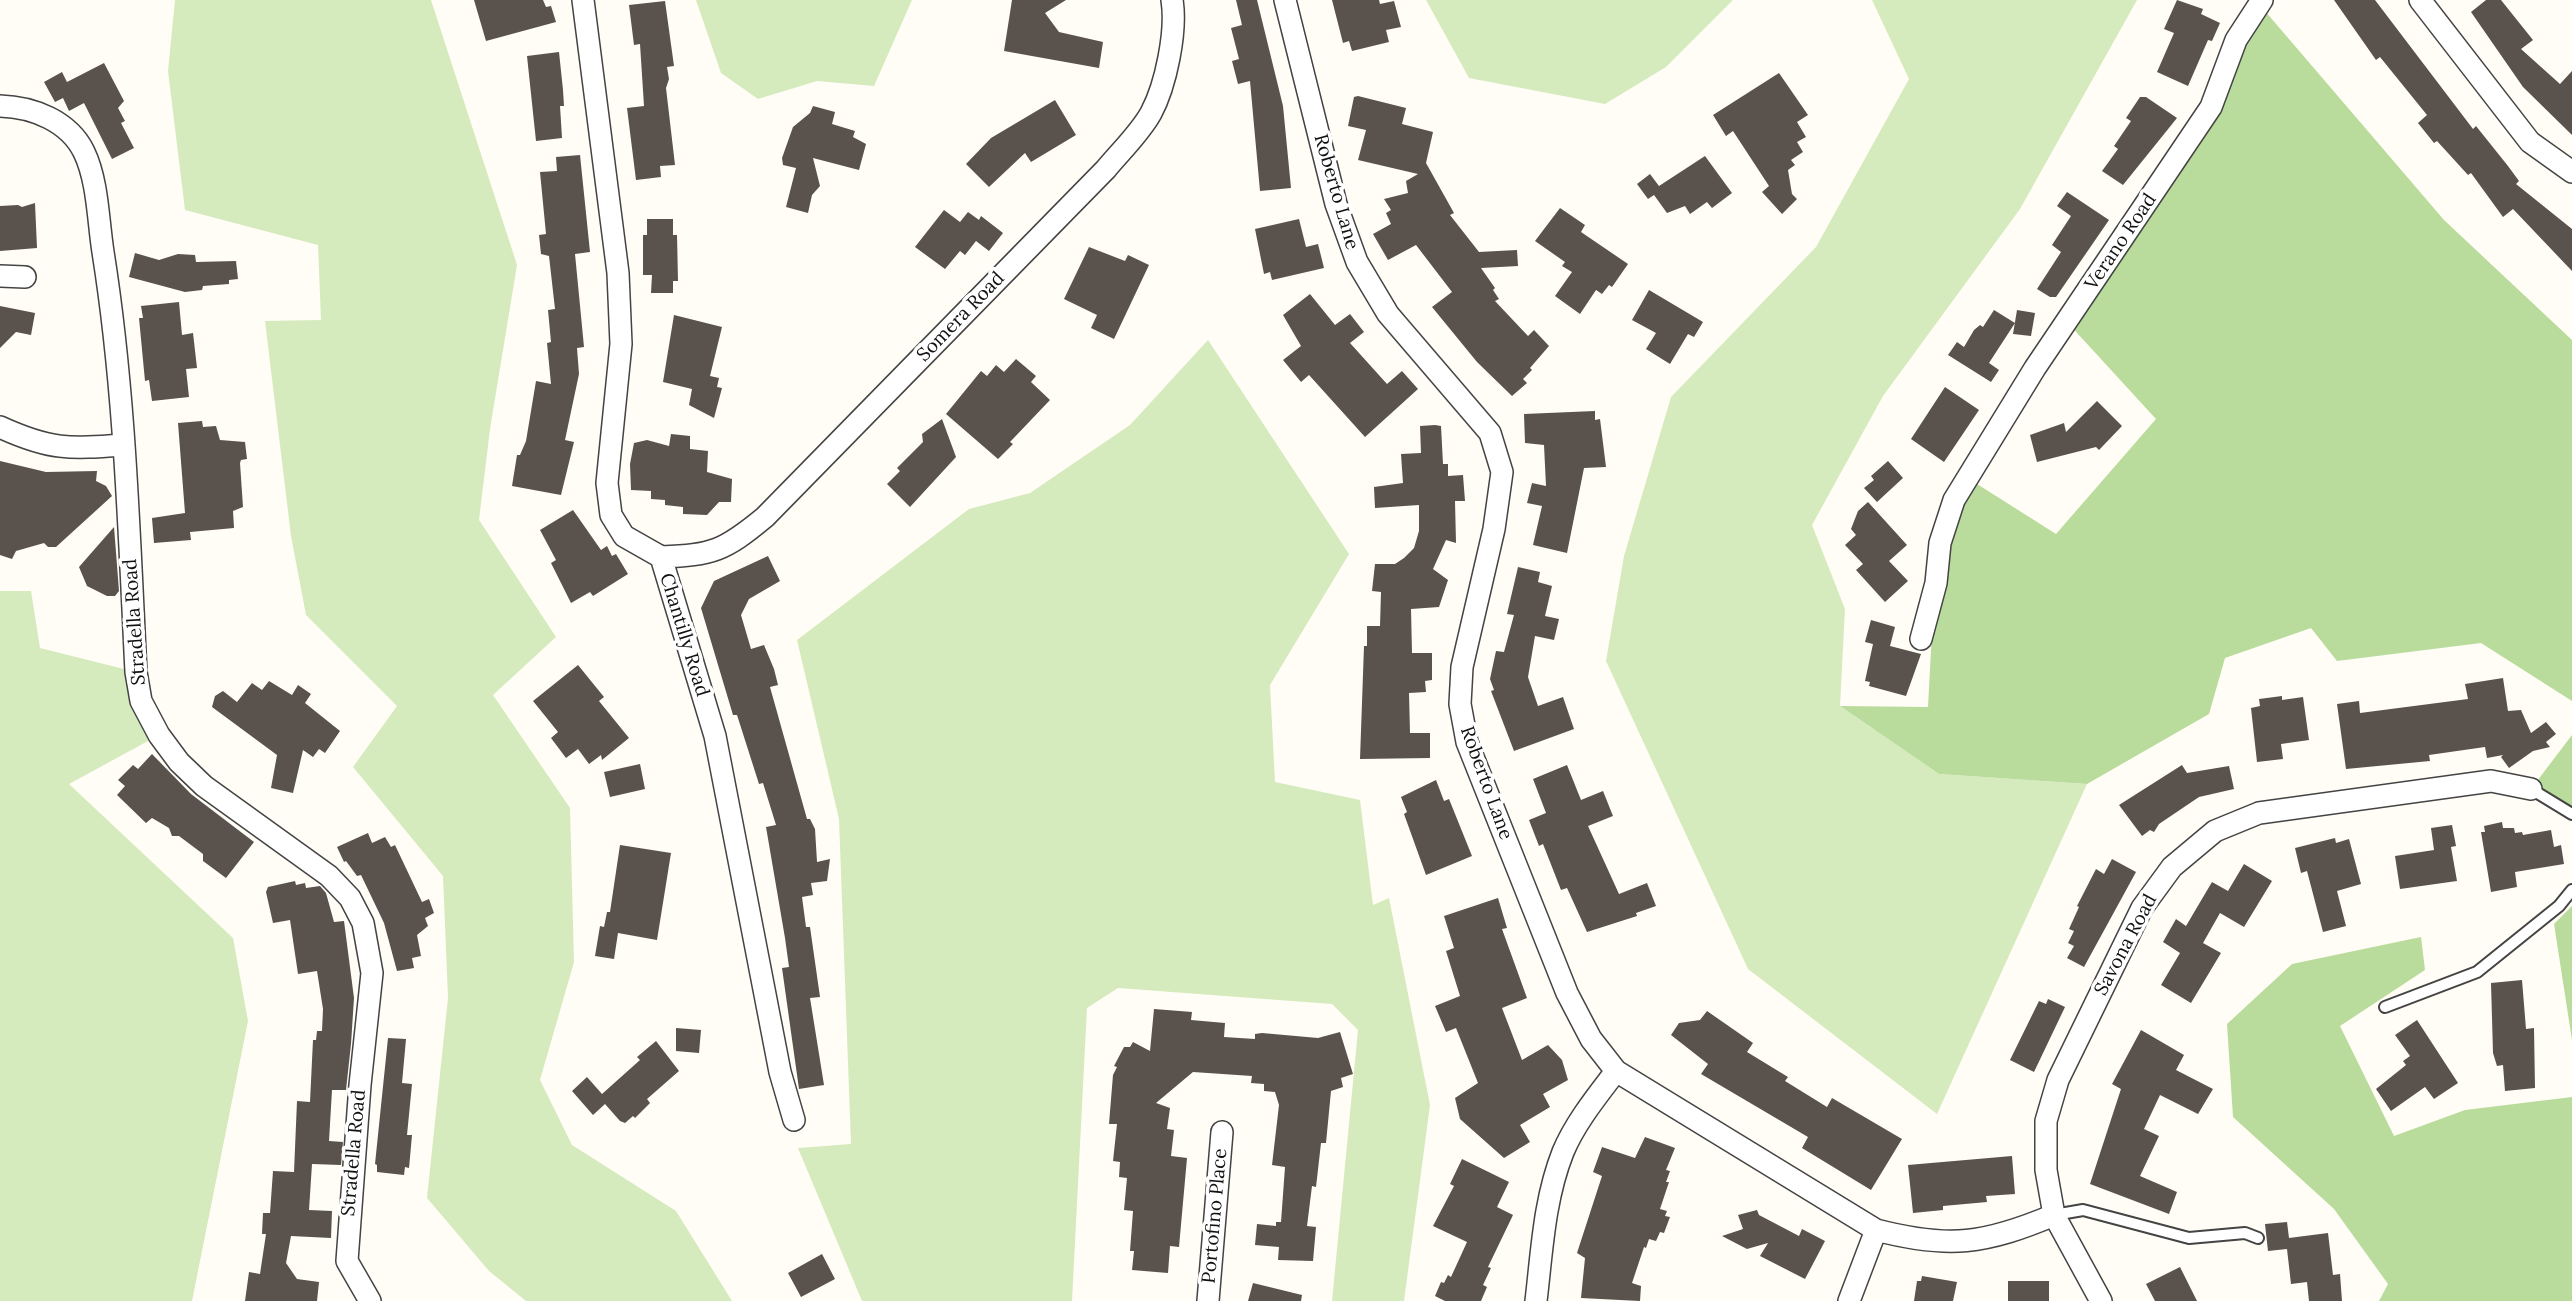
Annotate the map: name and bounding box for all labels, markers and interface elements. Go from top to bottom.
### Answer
street label: Roberto Lane [1309,132,1363,252]
street label: Verano Road [2080,189,2162,295]
street label: Somera Road [912,267,1010,367]
street label: Stradella Road [119,558,151,686]
street label: Chantilly Road [654,571,714,699]
street label: Roberto Lane [1455,723,1517,843]
street label: Savona Road [2090,890,2162,1000]
street label: Stradella Road [337,1089,371,1217]
street label: Portofino Place [1198,1148,1232,1284]

